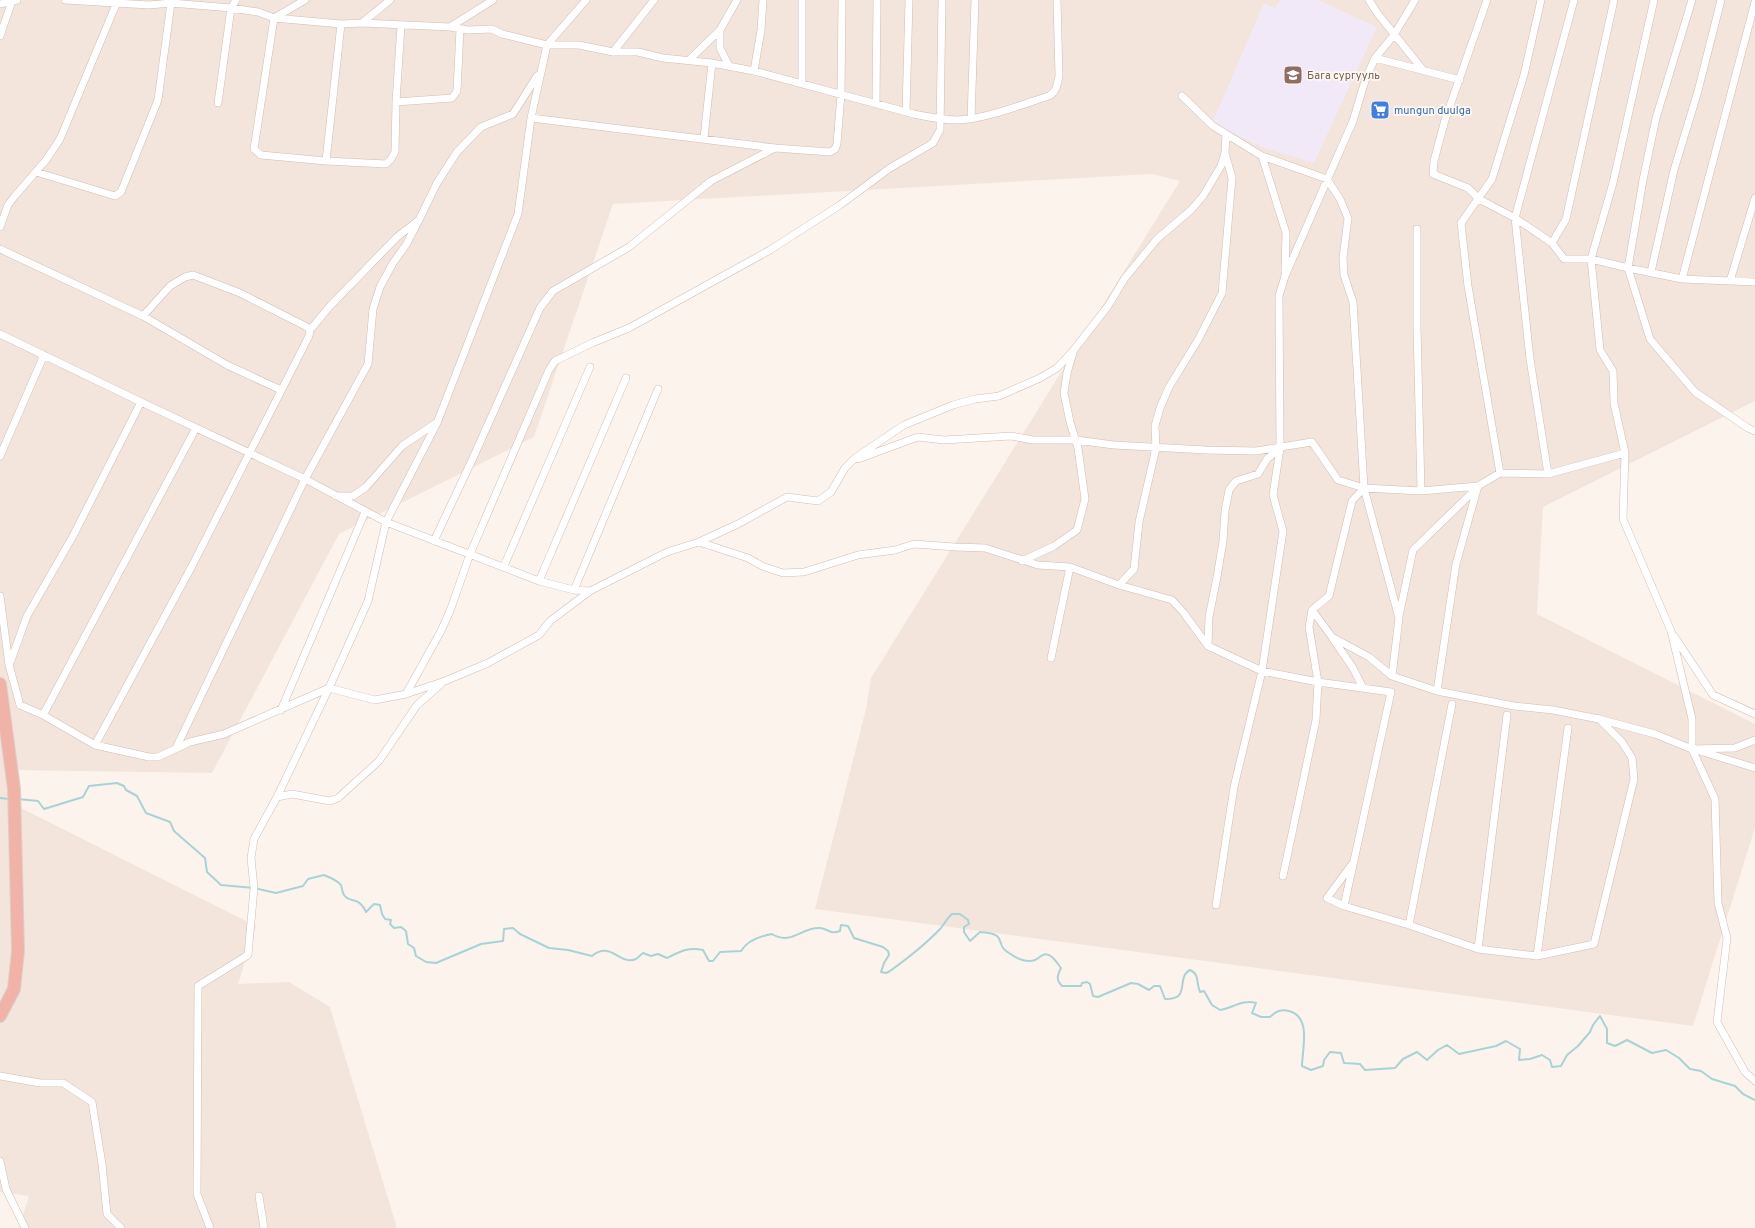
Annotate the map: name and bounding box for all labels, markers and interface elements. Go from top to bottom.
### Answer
school or university icon: Бага сургууль [1282,64,1304,86]
place label: Бага сургууль [1307,69,1380,83]
supermarket icon: mungun duulga [1369,99,1391,121]
place label: mungun duulga [1394,104,1471,118]

